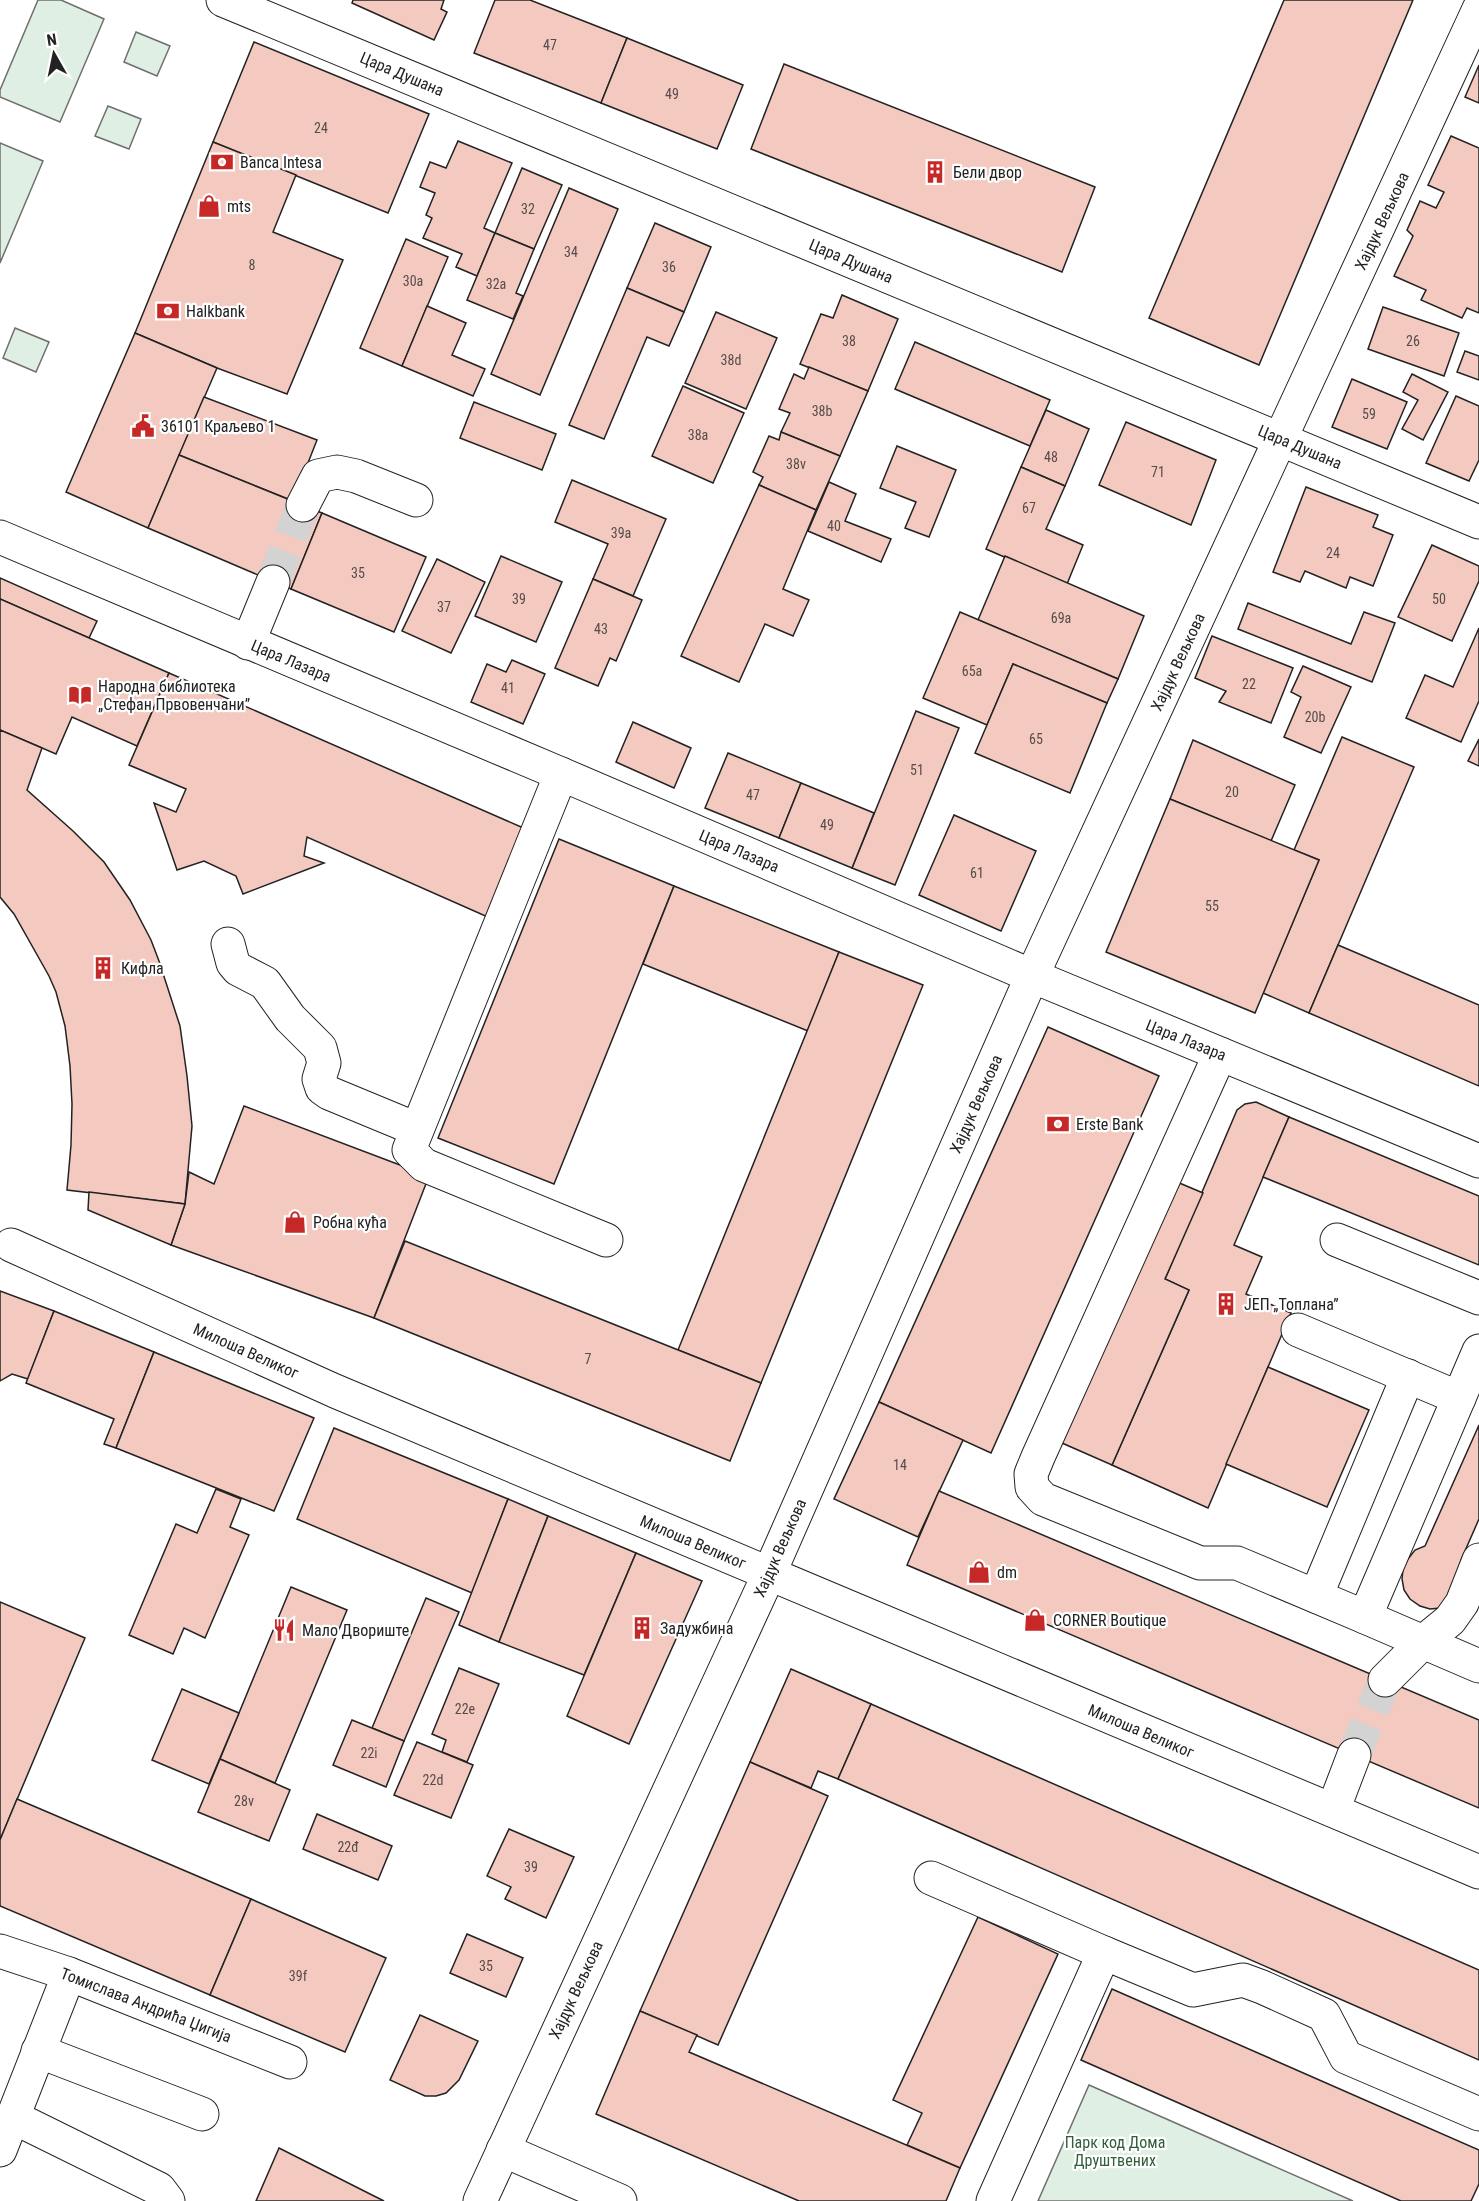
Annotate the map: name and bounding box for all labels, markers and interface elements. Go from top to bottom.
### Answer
north arrow [24,24,84,84]
text: N [45,30,58,50]
house number: 47 [543,37,557,53]
street label: Цара Душана [357,48,447,100]
house number: 49 [665,86,679,102]
house number: 24 [314,120,328,136]
bank icon: Banca Intesa [209,149,235,175]
place label: Banca Intesa [240,153,322,172]
building icon: Бели двор [922,159,948,185]
place label: Бели двор [953,163,1022,182]
street label: Хајдук Вељкова [1351,169,1413,273]
shop icon: mts [196,193,222,219]
place label: mts [227,197,251,216]
house number: 32 [521,201,535,217]
street label: Цара Душана [806,235,896,287]
house number: 34 [564,244,578,260]
house number: 8 [249,257,256,273]
house number: 36 [662,259,676,275]
house number: 30a [403,273,423,289]
house number: 32a [486,276,506,292]
bank icon: Halkbank [155,298,181,324]
place label: Halkbank [186,302,246,321]
house number: 38 [842,333,856,349]
house number: 26 [1406,333,1420,349]
house number: 38d [721,352,741,368]
house number: 38b [812,403,832,419]
house number: 59 [1362,406,1376,422]
public building icon: 36101 Краљево 1 [130,413,156,439]
place label: 36101 Краљево 1 [161,417,275,436]
street label: Цара Душана [1255,421,1345,473]
house number: 38a [688,427,708,443]
house number: 48 [1044,449,1058,465]
house number: 38v [786,456,806,472]
house number: 71 [1151,464,1165,480]
house number: 67 [1022,500,1036,516]
house number: 40 [827,518,841,534]
house number: 39a [611,525,631,541]
house number: 24 [1326,545,1340,561]
house number: 35 [351,565,365,581]
house number: 39 [512,591,526,607]
house number: 50 [1432,591,1446,607]
house number: 37 [437,599,451,615]
house number: 69a [1051,610,1071,626]
street label: Хајдук Вељкова [1147,610,1209,714]
house number: 43 [594,621,608,637]
street label: Цара Лазара [248,636,334,686]
house number: 65a [962,663,982,679]
house number: 22 [1242,676,1256,692]
place label: Народна библиотека „Стефан Првовенчани” [98,677,250,714]
house number: 41 [501,680,515,696]
library icon: Народна библиотека „Стефан Првовенчани” [67,682,93,708]
house number: 20b [1305,709,1325,725]
house number: 65 [1029,731,1043,747]
house number: 51 [910,762,924,778]
house number: 20 [1225,784,1239,800]
house number: 47 [746,787,760,803]
house number: 49 [820,817,834,833]
street label: Цара Лазара [696,826,782,876]
house number: 61 [970,865,984,881]
house number: 55 [1205,898,1219,914]
building icon: Кифла [90,955,116,981]
place label: Кифла [121,959,164,978]
street label: Цара Лазара [1143,1015,1229,1065]
street label: Хајдук Вељкова [946,1052,1006,1156]
bank icon: Erste Bank [1045,1111,1071,1137]
place label: Erste Bank [1076,1115,1144,1134]
shop icon: Робна кућа [282,1209,308,1235]
place label: Робна кућа [313,1213,387,1232]
building icon: ЈЕП „Топлана” [1213,1291,1239,1317]
place label: ЈЕП „Топлана” [1244,1295,1339,1314]
street label: Милоша Великог [190,1319,302,1383]
house number: 7 [585,1351,592,1367]
house number: 14 [893,1457,907,1473]
street label: Хајдук Вељкова [750,1496,810,1600]
street label: Милоша Великог [637,1511,749,1573]
shop icon: dm [966,1559,992,1585]
place label: dm [997,1563,1017,1582]
shop icon: CORNER Boutique [1022,1607,1048,1633]
place label: CORNER Boutique [1053,1611,1166,1630]
building icon: Задужбина [629,1615,655,1641]
restaurant icon: Мало Двориште [271,1617,297,1643]
place label: Задужбина [660,1619,733,1638]
place label: Мало Двориште [302,1621,409,1640]
street label: Милоша Великог [1085,1700,1197,1762]
house number: 22e [455,1701,476,1717]
house number: 22i [360,1745,378,1761]
house number: 22d [423,1772,443,1788]
house number: 28v [234,1793,254,1809]
house number: 22đ [337,1839,359,1855]
house number: 39 [524,1859,538,1875]
street label: Хајдук Вељкова [545,1938,607,2042]
house number: 35 [479,1958,493,1974]
street label: Томислава Андрића Џигија [58,1964,234,2046]
house number: 39f [289,1968,308,1984]
park label: Парк код Дома Друштвених [1065,2133,1165,2170]

